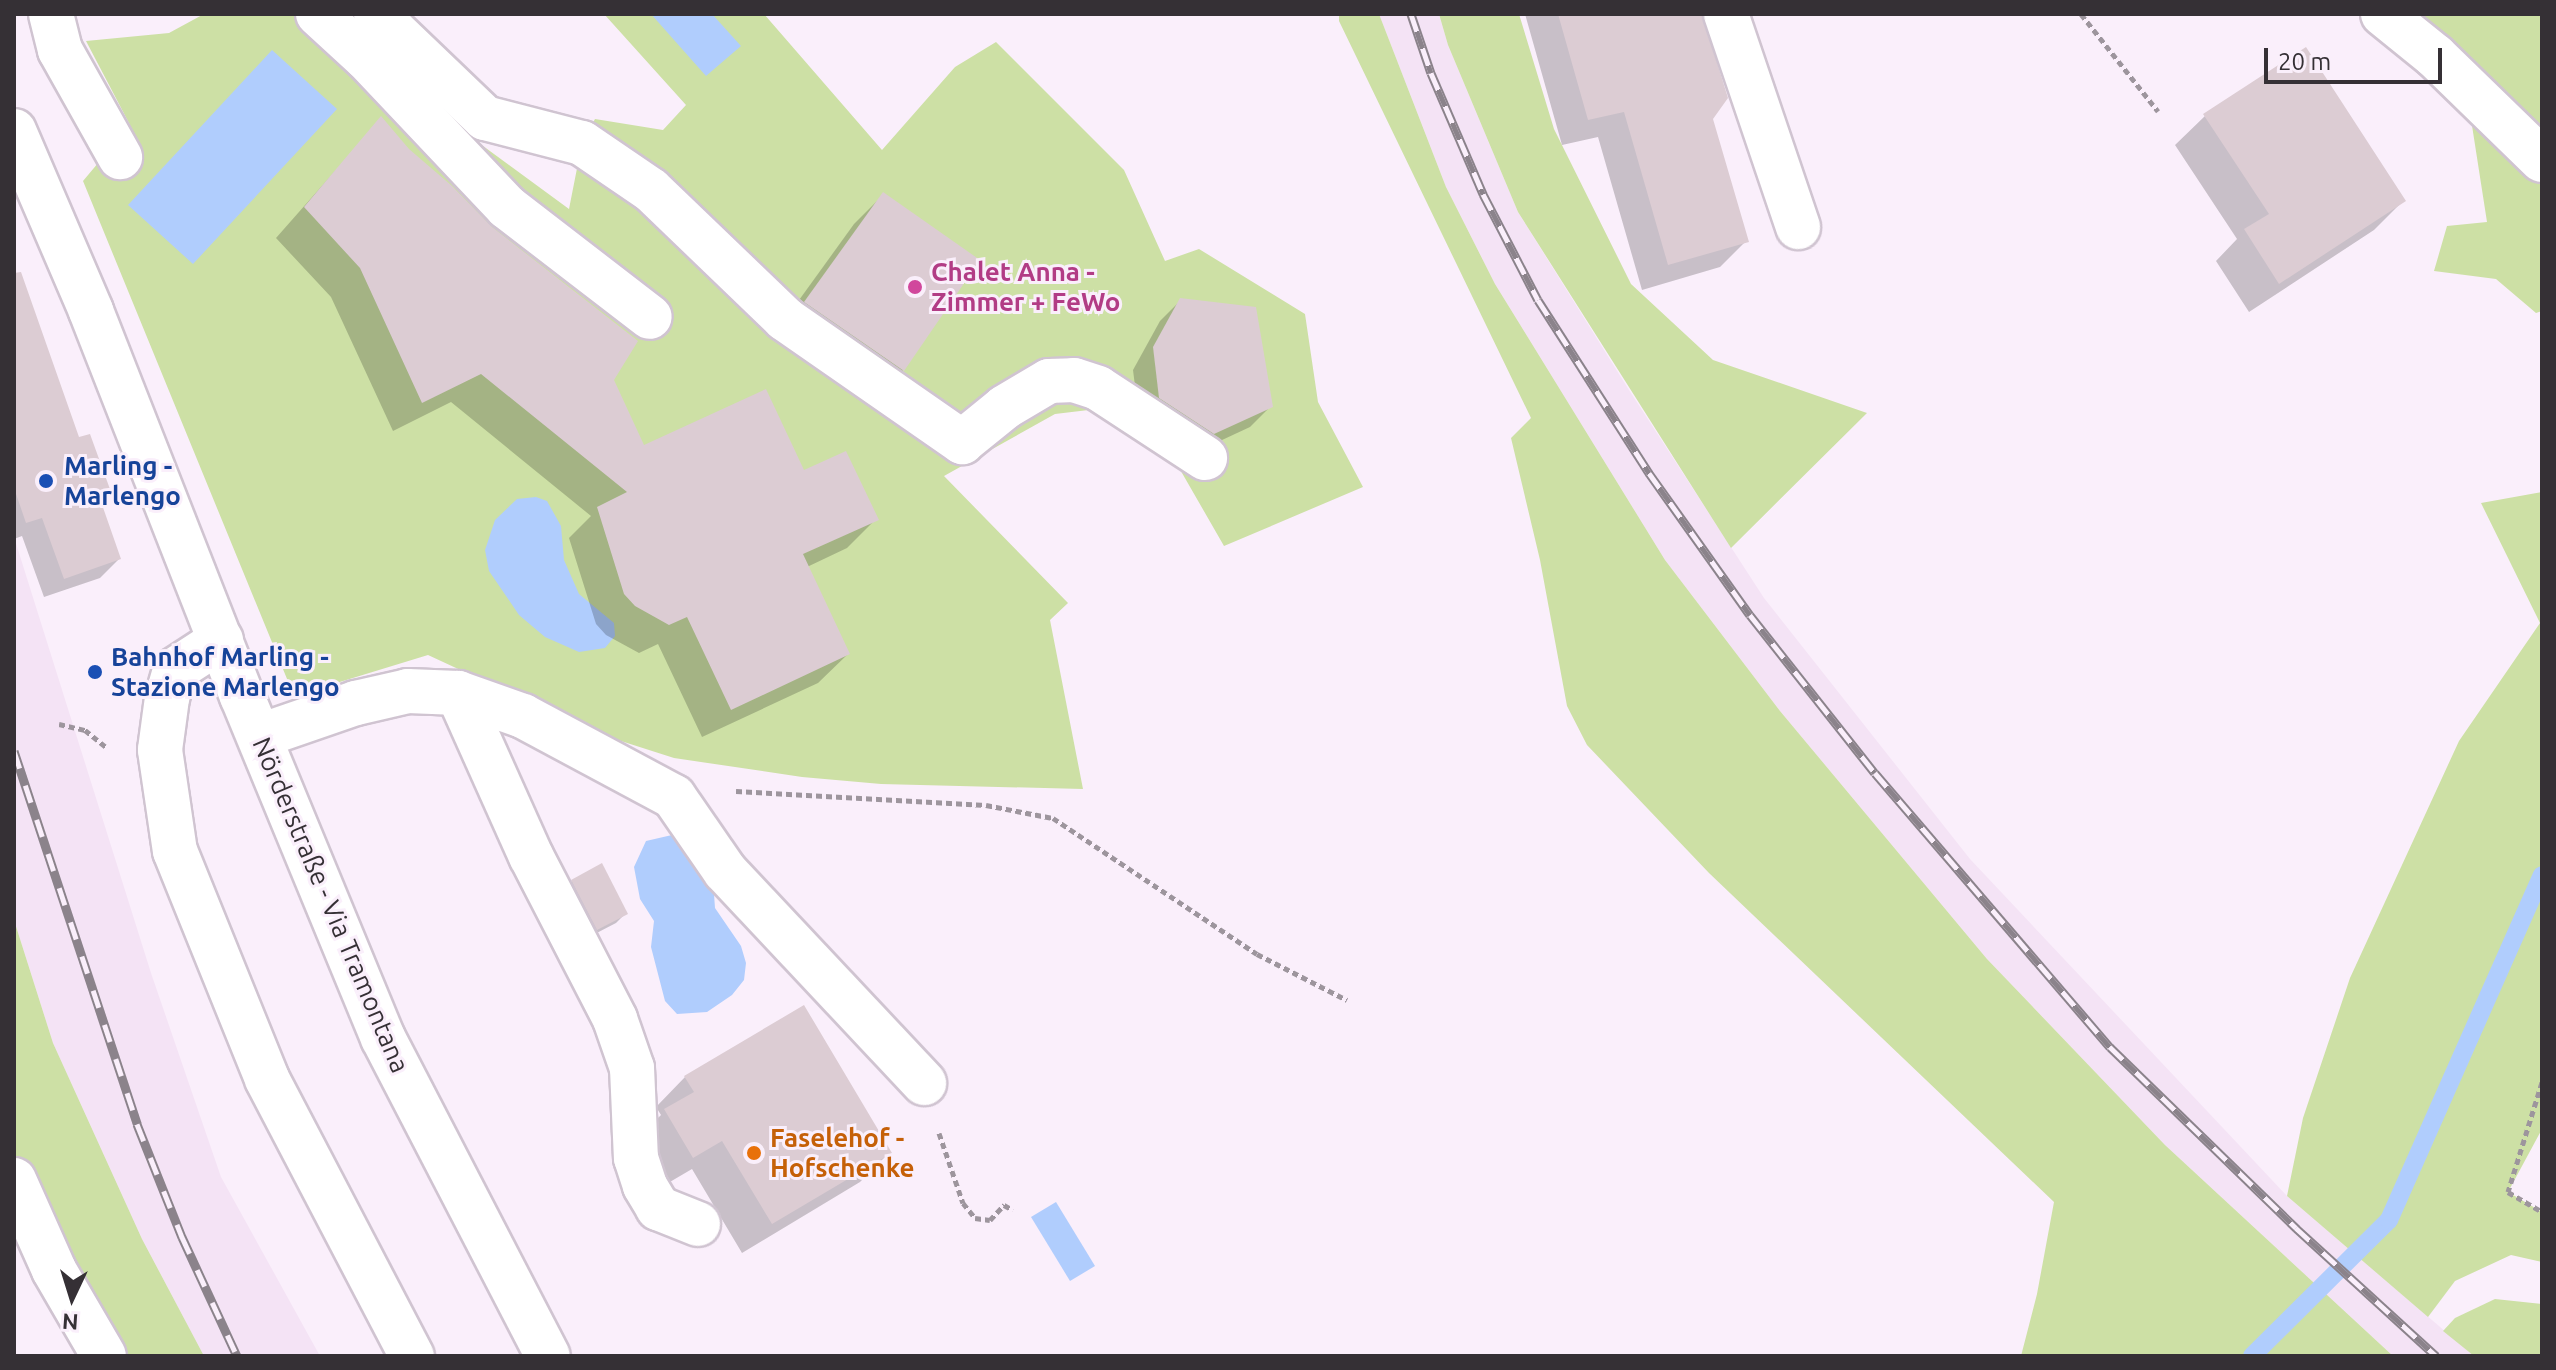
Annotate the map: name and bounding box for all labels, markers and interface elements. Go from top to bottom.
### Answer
scale bar [2268,32,2446,82]
text: 20 m [2278,48,2331,75]
place label: Chalet Anna - Zimmer + FeWo [931,256,1120,318]
marker: Chalet Anna - Zimmer + FeWo [906,278,924,296]
place label: Marling - Marlengo [64,450,181,512]
marker: Marling - Marlengo [35,470,57,492]
place label: Bahnhof Marling - Stazione Marlengo [111,641,340,702]
marker: Bahnhof Marling - Stazione Marlengo [86,663,104,681]
street label: Nörderstraße - Via Tramontana [246,733,416,1077]
place label: Faselehof - Hofschenke [770,1122,914,1184]
marker: Faselehof - Hofschenke [745,1144,763,1162]
north arrow [32,1258,112,1338]
text: N [61,1309,79,1335]

